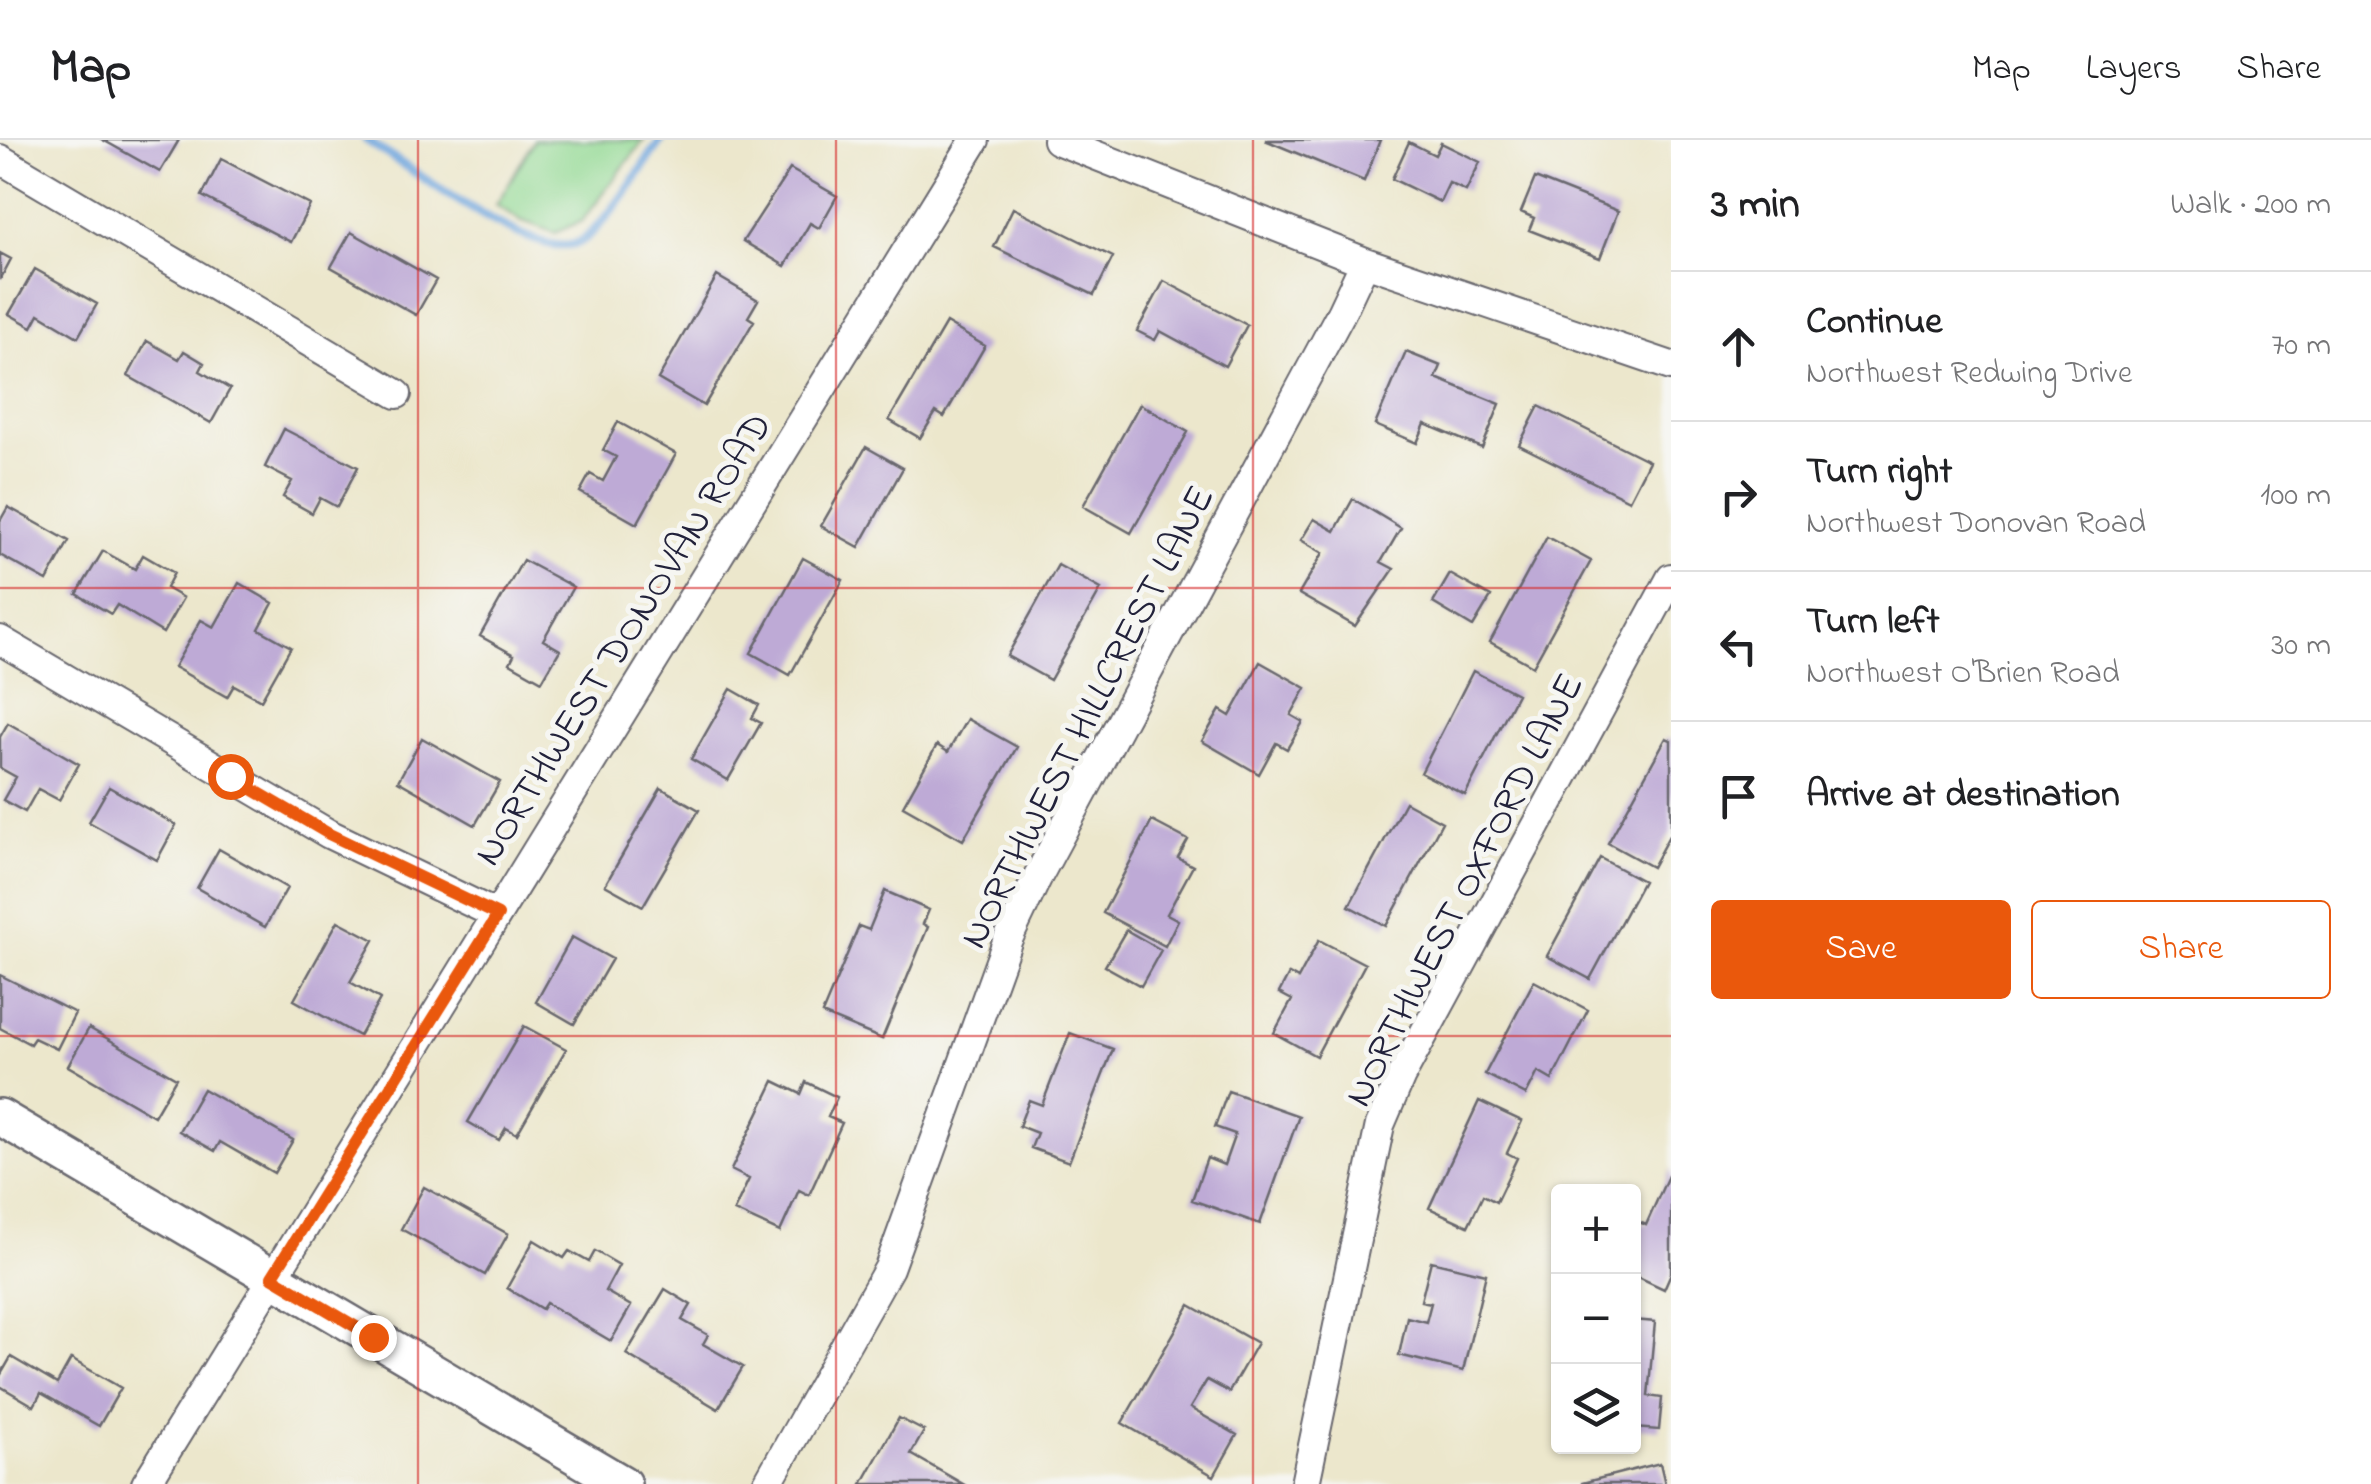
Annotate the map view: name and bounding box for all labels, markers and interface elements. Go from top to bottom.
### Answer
text: Map [50,34,131,104]
text: Map [1972,44,2031,95]
text: Layers [2086,44,2181,95]
text: Share [2236,44,2321,95]
text: 3 min [1711,175,1800,236]
text: Walk · 200 m [2170,182,2331,229]
text: Continue [1806,295,1942,351]
icon: ahead [1711,319,1766,374]
text: 70 m [2271,323,2331,370]
text: Northwest Redwing Drive [1806,351,2132,398]
street label: NORTHWEST DONOVAN ROAD [461,402,789,879]
text: Turn right [1806,445,1952,501]
icon: right [1711,469,1766,524]
text: 100 m [2260,473,2331,520]
street label: NORTHWEST HILLCREST LANE [946,476,1232,960]
text: Northwest Donovan Road [1806,501,2146,548]
text: Turn left [1806,595,1939,651]
icon: left [1711,619,1766,674]
text: 30 m [2271,623,2331,670]
text: Northwest O'Brien Road [1806,651,2120,698]
street label: NORTHWEST OXFORD LANE [1331,664,1601,1118]
route start [208,754,254,800]
text: Arrive at destination [1806,768,2120,824]
icon: arrive [1711,769,1766,824]
button: Save [1711,900,2011,999]
button: Share [2031,900,2331,999]
map controls [1551,1184,1641,1454]
button: + [1551,1184,1641,1274]
button: − [1551,1274,1641,1364]
route end [351,1315,397,1361]
button: layers [1551,1364,1641,1454]

